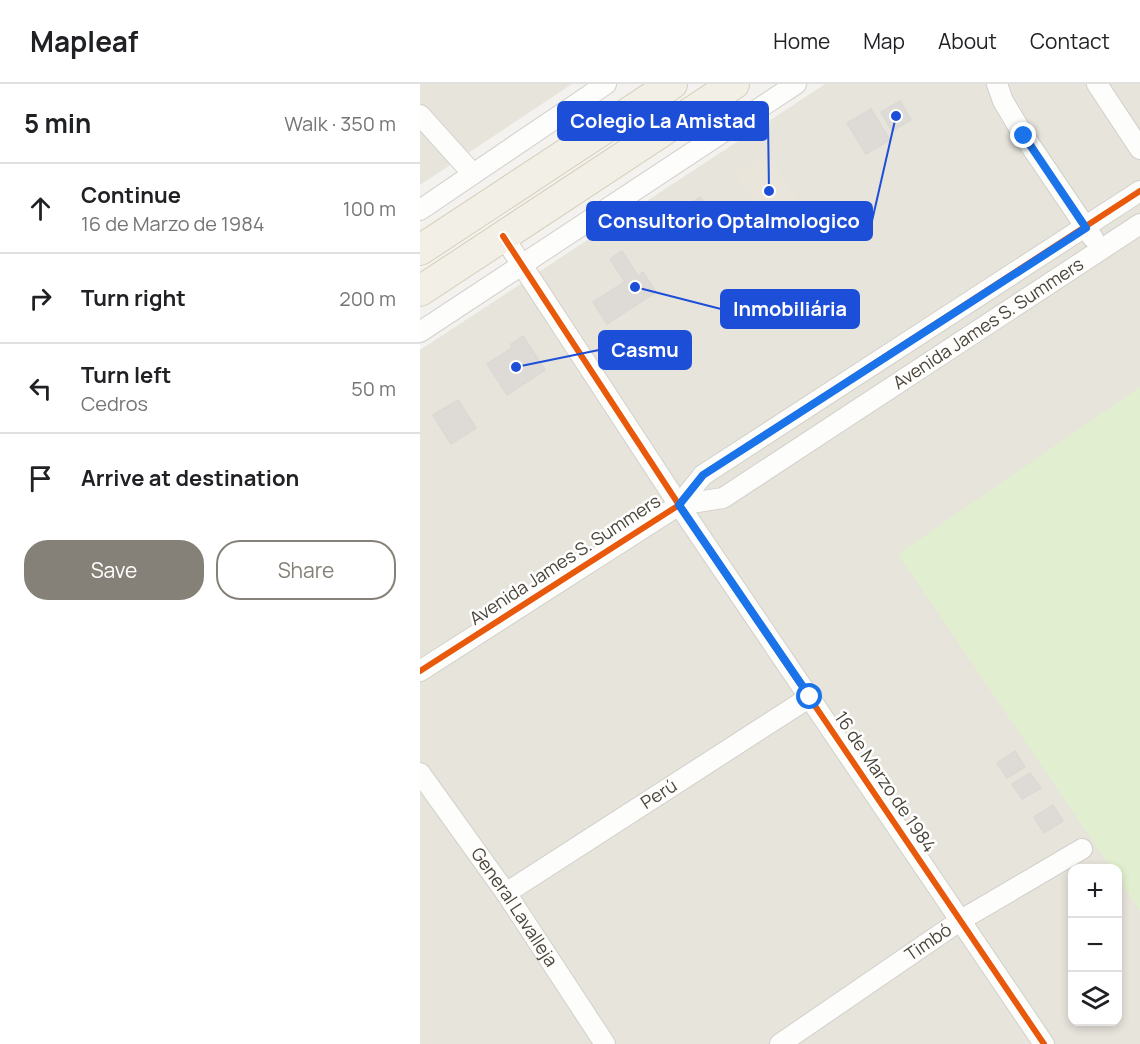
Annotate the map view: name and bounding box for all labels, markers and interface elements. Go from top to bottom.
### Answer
text: Mapleaf [30,22,138,60]
text: Home [773,27,830,55]
text: Map [863,27,905,55]
text: About [938,27,997,55]
text: Contact [1030,27,1110,55]
callout: Colegio La Amistad [558,102,768,140]
text: 5 min [24,105,91,141]
text: Colegio La Amistad [570,107,756,134]
text: Walk · 350 m [284,110,396,137]
route end [1010,122,1036,148]
text: Continue [81,180,181,210]
icon: ahead [24,192,57,225]
text: 100 m [343,195,396,222]
callout: Consultorio Optalmologico [587,202,872,240]
text: Consultorio Optalmologico [598,207,860,234]
text: 16 de Marzo de 1984 [81,210,265,237]
street label: Avenida James S. Summers [888,251,1088,394]
icon: right [24,282,57,315]
text: Turn right [81,283,186,313]
text: 200 m [339,285,396,312]
callout: Inmobiliária [721,290,859,328]
text: Inmobiliária [733,295,847,322]
callout: Casmu [599,331,691,369]
text: Casmu [611,336,679,363]
text: Turn left [81,360,171,390]
icon: left [24,372,57,405]
text: 50 m [351,375,396,402]
text: Cedros [81,390,148,417]
icon: arrive [24,462,57,495]
text: Arrive at destination [81,463,299,493]
street label: Avenida James S. Summers [464,488,665,630]
button: Save [24,540,204,600]
button: Share [216,540,396,600]
route start [796,683,822,709]
street label: 16 de Marzo de 1984 [830,706,942,857]
street label: Perú [636,773,681,814]
street label: General Lavalleja [466,842,564,971]
map controls [1068,864,1122,1026]
button: + [1068,864,1122,918]
street label: Timbó [900,917,956,966]
button: − [1068,918,1122,972]
button: layers [1068,972,1122,1026]

